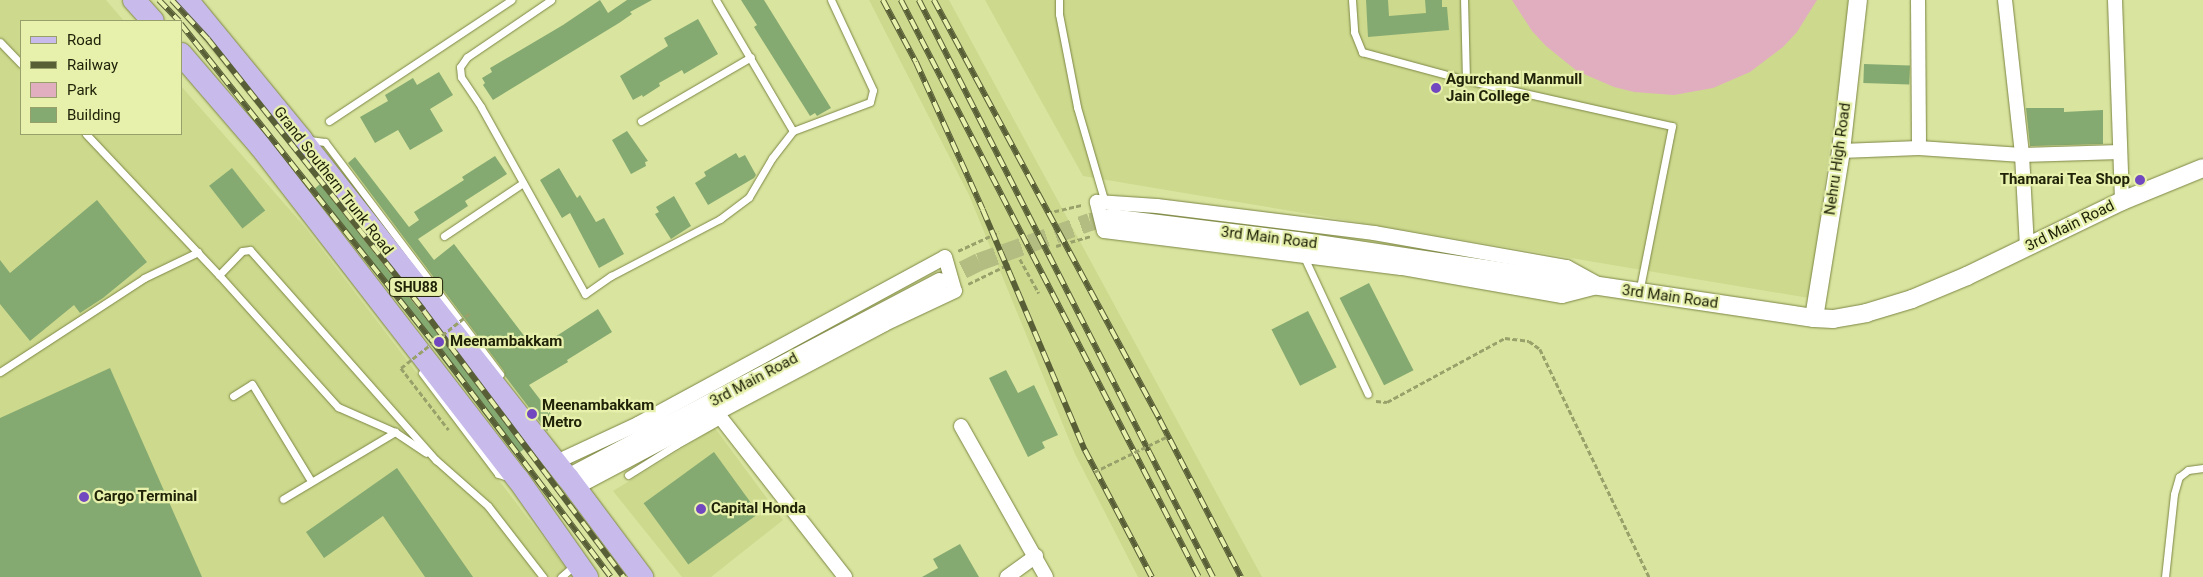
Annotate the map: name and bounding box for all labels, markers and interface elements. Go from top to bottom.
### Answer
legend [20,20,182,135]
text: Road [67,31,101,49]
text: Railway [67,56,118,74]
place label: Agurchand Manmull Jain College [1446,70,1582,105]
text: Park [67,81,97,99]
marker: Agurchand Manmull Jain College [1430,82,1442,94]
street label: Nehru High Road [1821,102,1855,216]
street label: Grand Southern Trunk Road [269,103,397,259]
text: Building [67,106,121,124]
place label: Thamarai Tea Shop [1999,171,2130,189]
marker: Thamarai Tea Shop [2134,174,2146,186]
street label: 3rd Main Road [2023,197,2117,255]
street label: 3rd Main Road [1220,223,1318,253]
road number: SHU88 [388,276,444,298]
street label: 3rd Main Road [1621,281,1719,313]
place label: Meenambakkam [450,333,562,351]
marker: Meenambakkam [432,335,446,349]
street label: 3rd Main Road [707,349,801,411]
place label: Meenambakkam Metro [542,396,654,431]
marker: Meenambakkam Metro [526,408,538,420]
place label: Cargo Terminal [94,488,198,506]
marker: Cargo Terminal [78,491,90,503]
place label: Capital Honda [711,500,806,518]
marker: Capital Honda [695,503,707,515]

